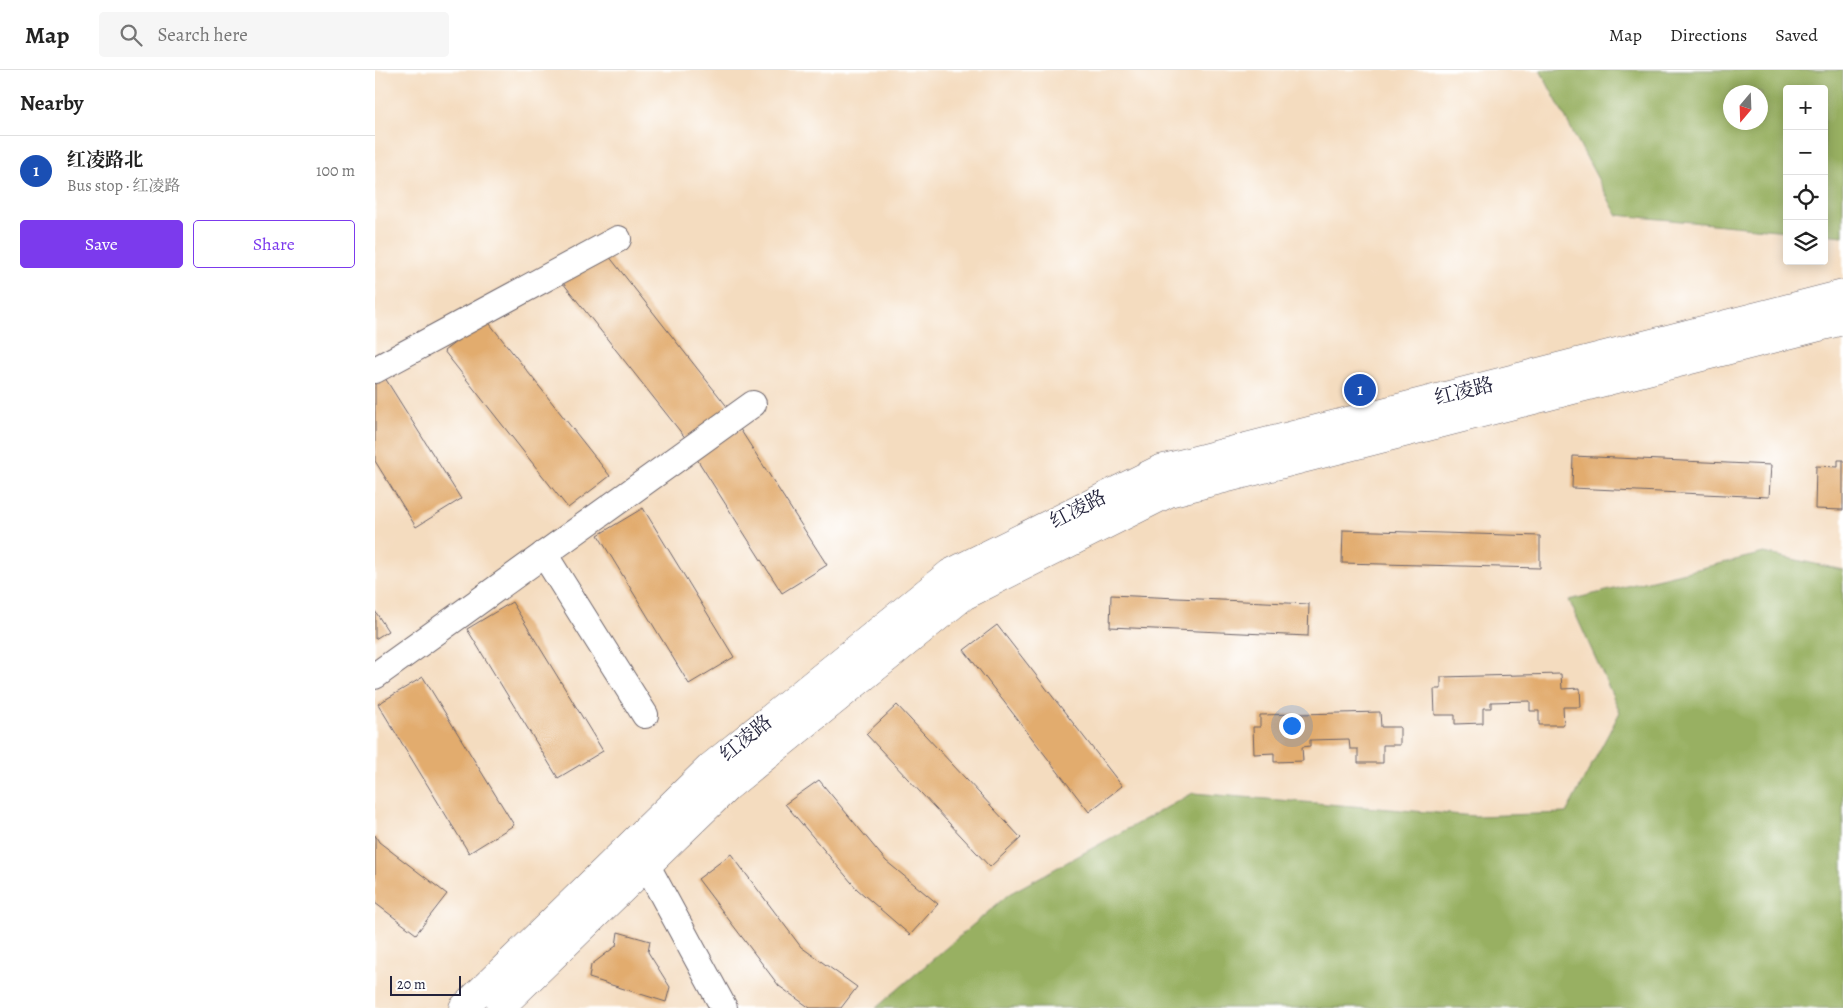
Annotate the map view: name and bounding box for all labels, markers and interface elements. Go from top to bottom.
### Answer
search box [99,12,449,57]
text: Map [25,19,69,51]
icon: search [117,21,145,49]
text: Search here [157,22,248,48]
text: Map [1609,23,1642,47]
text: Directions [1670,23,1747,47]
text: Saved [1775,23,1818,47]
north arrow [1723,85,1768,130]
map controls [1783,85,1828,265]
button: + [1783,85,1828,130]
text: Nearby [20,89,83,117]
button: − [1783,130,1828,175]
text: 红凌路北 [67,147,143,173]
text: 1 [33,160,39,182]
text: 100 m [316,160,355,182]
text: Bus stop · 红凌路 [67,175,180,197]
button: locate [1783,175,1828,220]
button: Save [20,220,183,268]
button: Share [193,220,355,268]
button: layers [1783,220,1828,265]
pin: 1 [1344,371,1376,409]
street label: 红凌路 [1432,371,1496,411]
street label: 红凌路 [1045,483,1111,535]
street label: 红凌路 [714,709,778,767]
your location [1279,713,1305,739]
scale bar [390,973,461,996]
text: 20 m [397,975,426,994]

